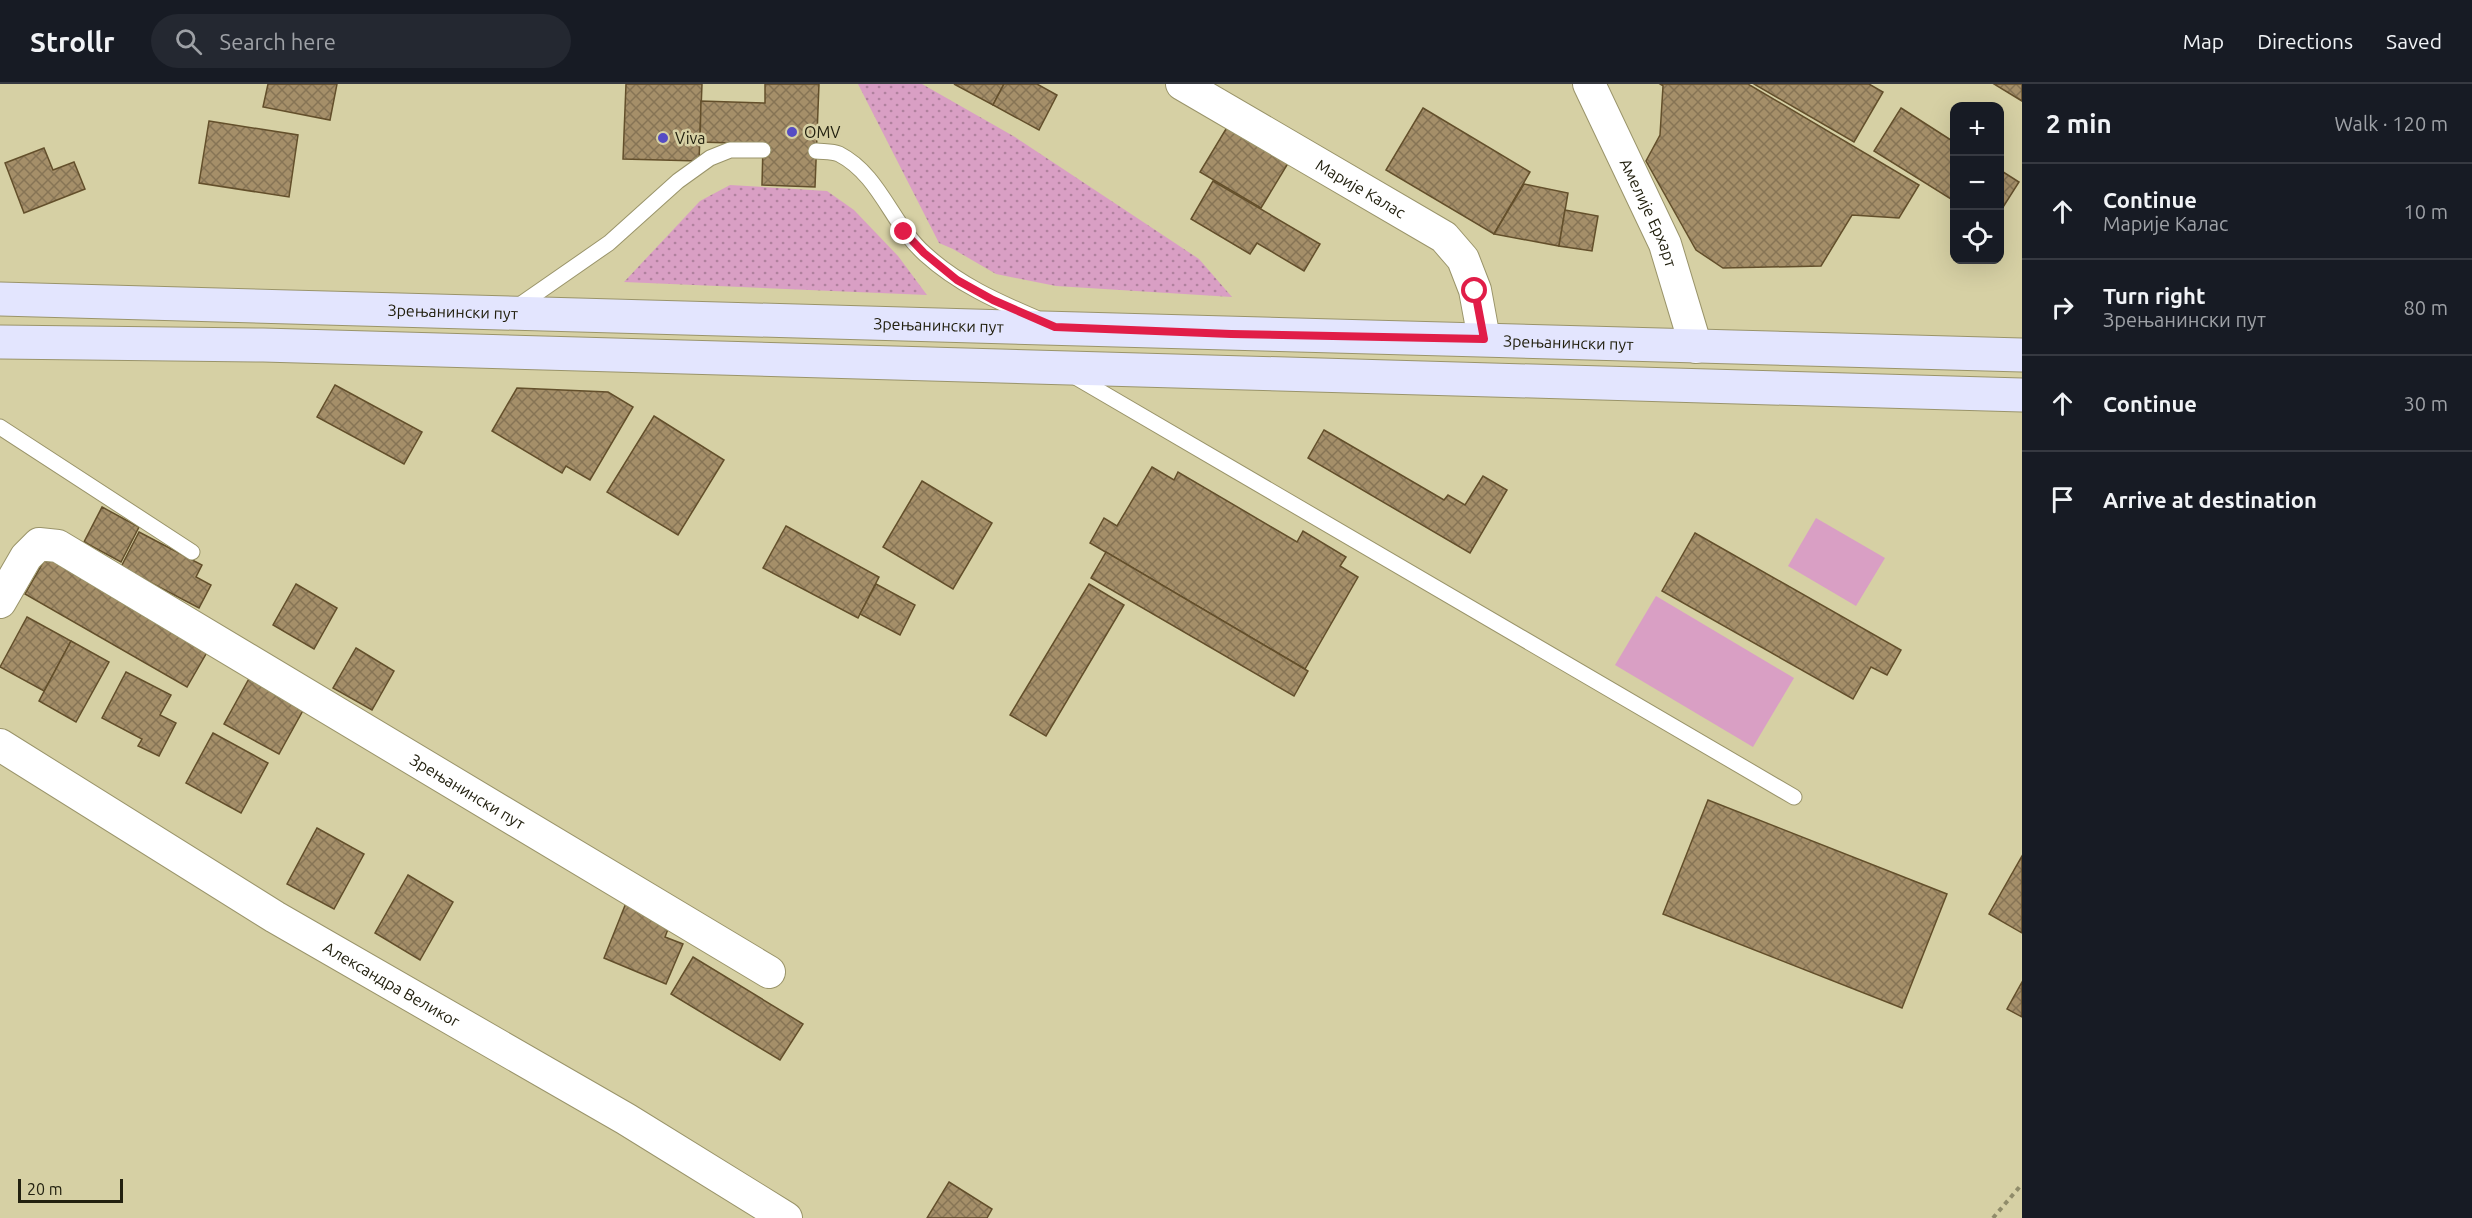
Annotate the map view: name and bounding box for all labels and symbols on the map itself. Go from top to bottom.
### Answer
place label: OMV [804,123,840,141]
marker: OMV [785,125,799,139]
place label: Viva [675,129,706,147]
marker: Viva [656,131,670,145]
street label: Марије Калас [1313,155,1409,222]
street label: Амелије Ерхарт [1617,155,1680,269]
route end [890,218,916,244]
route start [1461,277,1487,303]
street label: Зрењанински пут [387,301,518,322]
street label: Зрењанински пут [873,314,1004,336]
street label: Зрењанински пут [1503,332,1634,353]
street label: Зрењанински пут [407,750,528,833]
street label: Александра Великог [320,938,464,1031]
scale bar [18,1176,123,1204]

